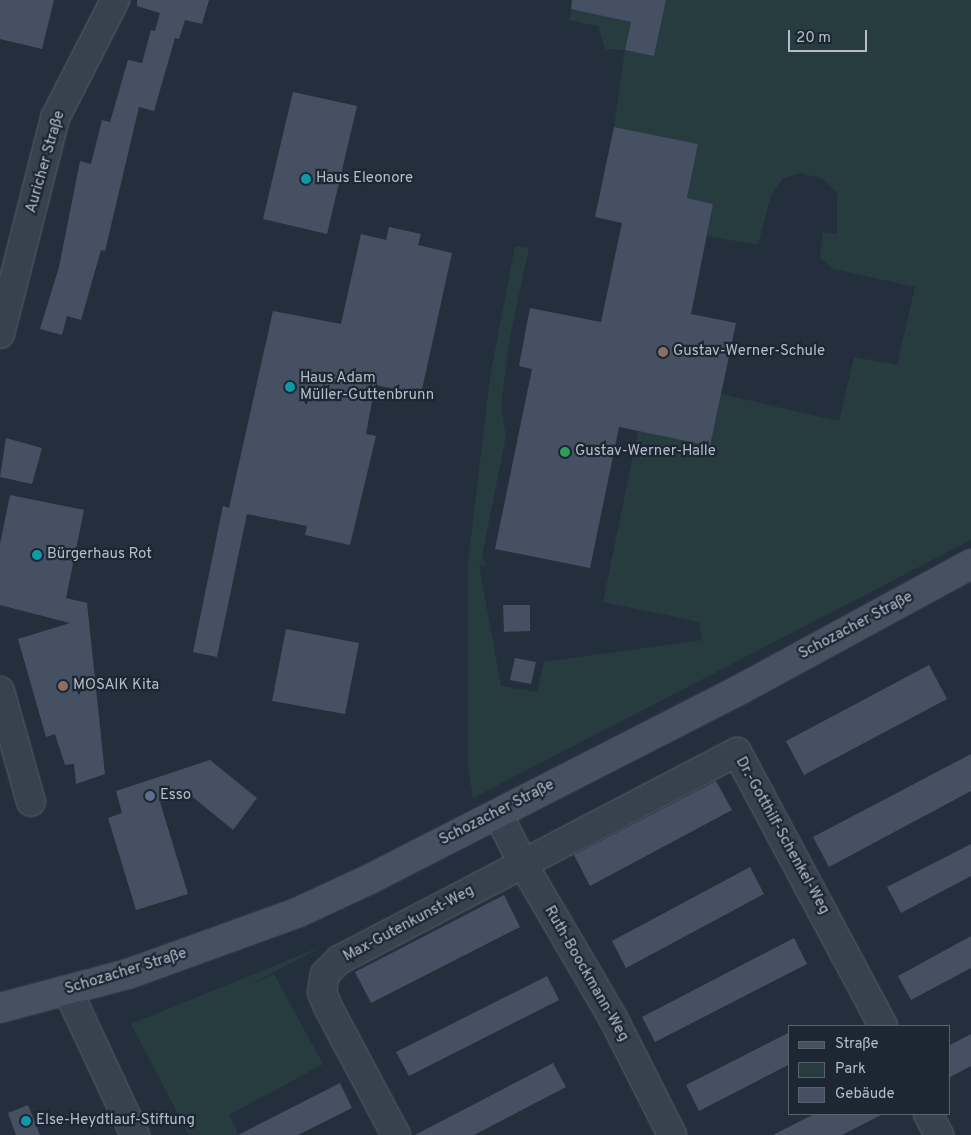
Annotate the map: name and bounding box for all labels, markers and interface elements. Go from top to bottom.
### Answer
scale bar [791,20,870,52]
text: 20 m [796,29,831,48]
street label: Auricher Straße [23,109,69,215]
place label: Haus Eleonore [316,170,413,188]
marker: Haus Eleonore [300,173,312,185]
place label: Gustav-Werner-Schule [673,343,825,361]
marker: Gustav-Werner-Schule [657,346,669,358]
place label: Haus Adam Müller-Guttenbrunn [300,369,434,404]
marker: Haus Adam Müller-Guttenbrunn [284,381,296,393]
place label: Gustav-Werner-Halle [575,443,716,461]
marker: Gustav-Werner-Halle [559,446,571,458]
place label: Bürgerhaus Rot [47,546,152,564]
marker: Bürgerhaus Rot [31,549,43,561]
street label: Schozacher Straße [796,588,916,664]
place label: MOSAIK Kita [73,677,159,695]
marker: MOSAIK Kita [57,680,69,692]
street label: Dr.-Gotthilf-Schenkel-Weg [731,754,833,918]
street label: Schozacher Straße [437,776,557,850]
place label: Esso [160,787,191,805]
marker: Esso [144,790,156,802]
street label: Max-Gutenkunst-Weg [341,882,477,966]
street label: Ruth-Boockmann-Weg [540,903,632,1045]
street label: Schozacher Straße [63,945,189,999]
legend [788,1025,951,1115]
text: Straße [835,1035,879,1054]
text: Park [835,1060,866,1079]
text: Gebäude [835,1085,895,1104]
place label: Else-Heydtlauf-Stiftung [36,1112,195,1130]
marker: Else-Heydtlauf-Stiftung [20,1115,32,1127]

